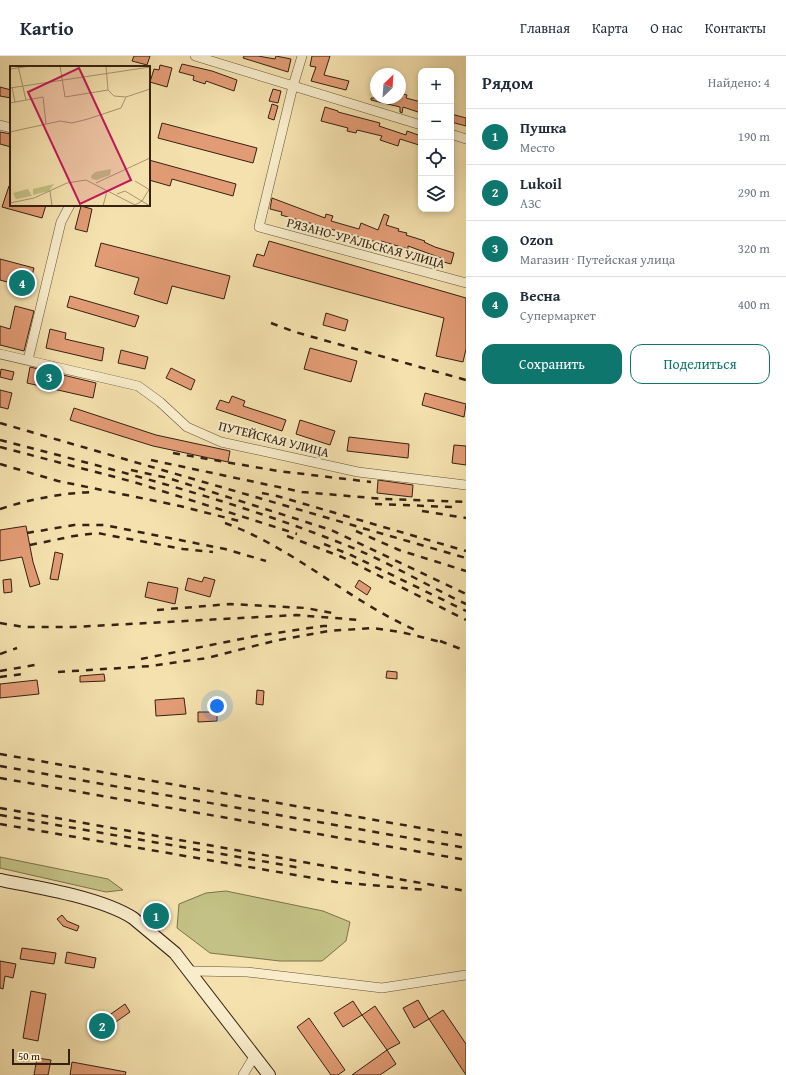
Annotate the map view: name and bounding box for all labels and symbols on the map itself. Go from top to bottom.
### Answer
inset map [10,66,150,206]
north arrow [370,68,406,104]
street label: РЯЗАНО-УРАЛЬСКАЯ УЛИЦА [285,213,447,273]
pin: 4 [9,268,35,298]
pin: 3 [36,362,62,392]
street label: ПУТЕЙСКАЯ УЛИЦА [217,416,331,462]
your location [207,696,227,716]
pin: 1 [143,901,169,931]
pin: 2 [89,1011,115,1041]
scale bar [12,1047,70,1066]

